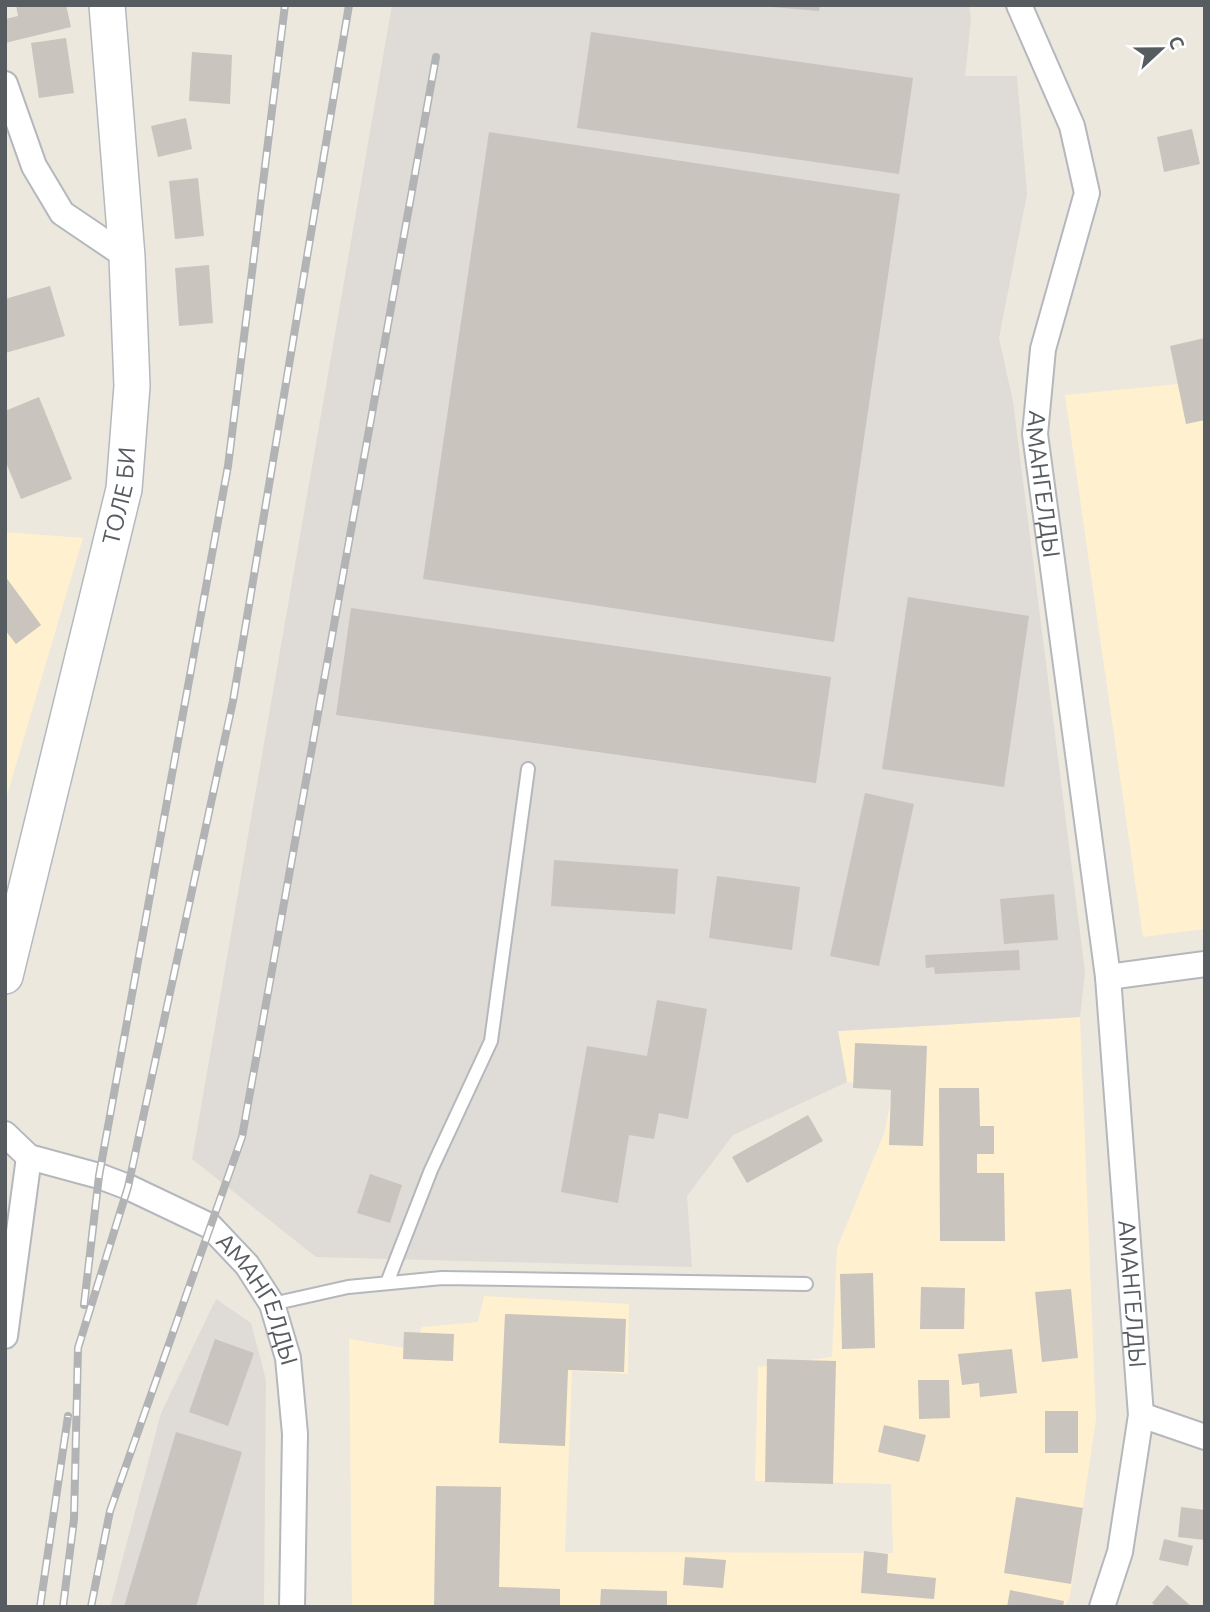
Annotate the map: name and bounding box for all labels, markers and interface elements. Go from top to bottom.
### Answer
north arrow [1126,14,1196,84]
text: С [1164,33,1189,52]
street label: АМАНГЕЛДЫ [1021,410,1065,559]
street label: ТОЛЕ БИ [97,446,140,547]
street label: АМАНГЕЛДЫ [1113,1219,1151,1369]
street label: АМАНГЕЛДЫ [211,1228,303,1368]

